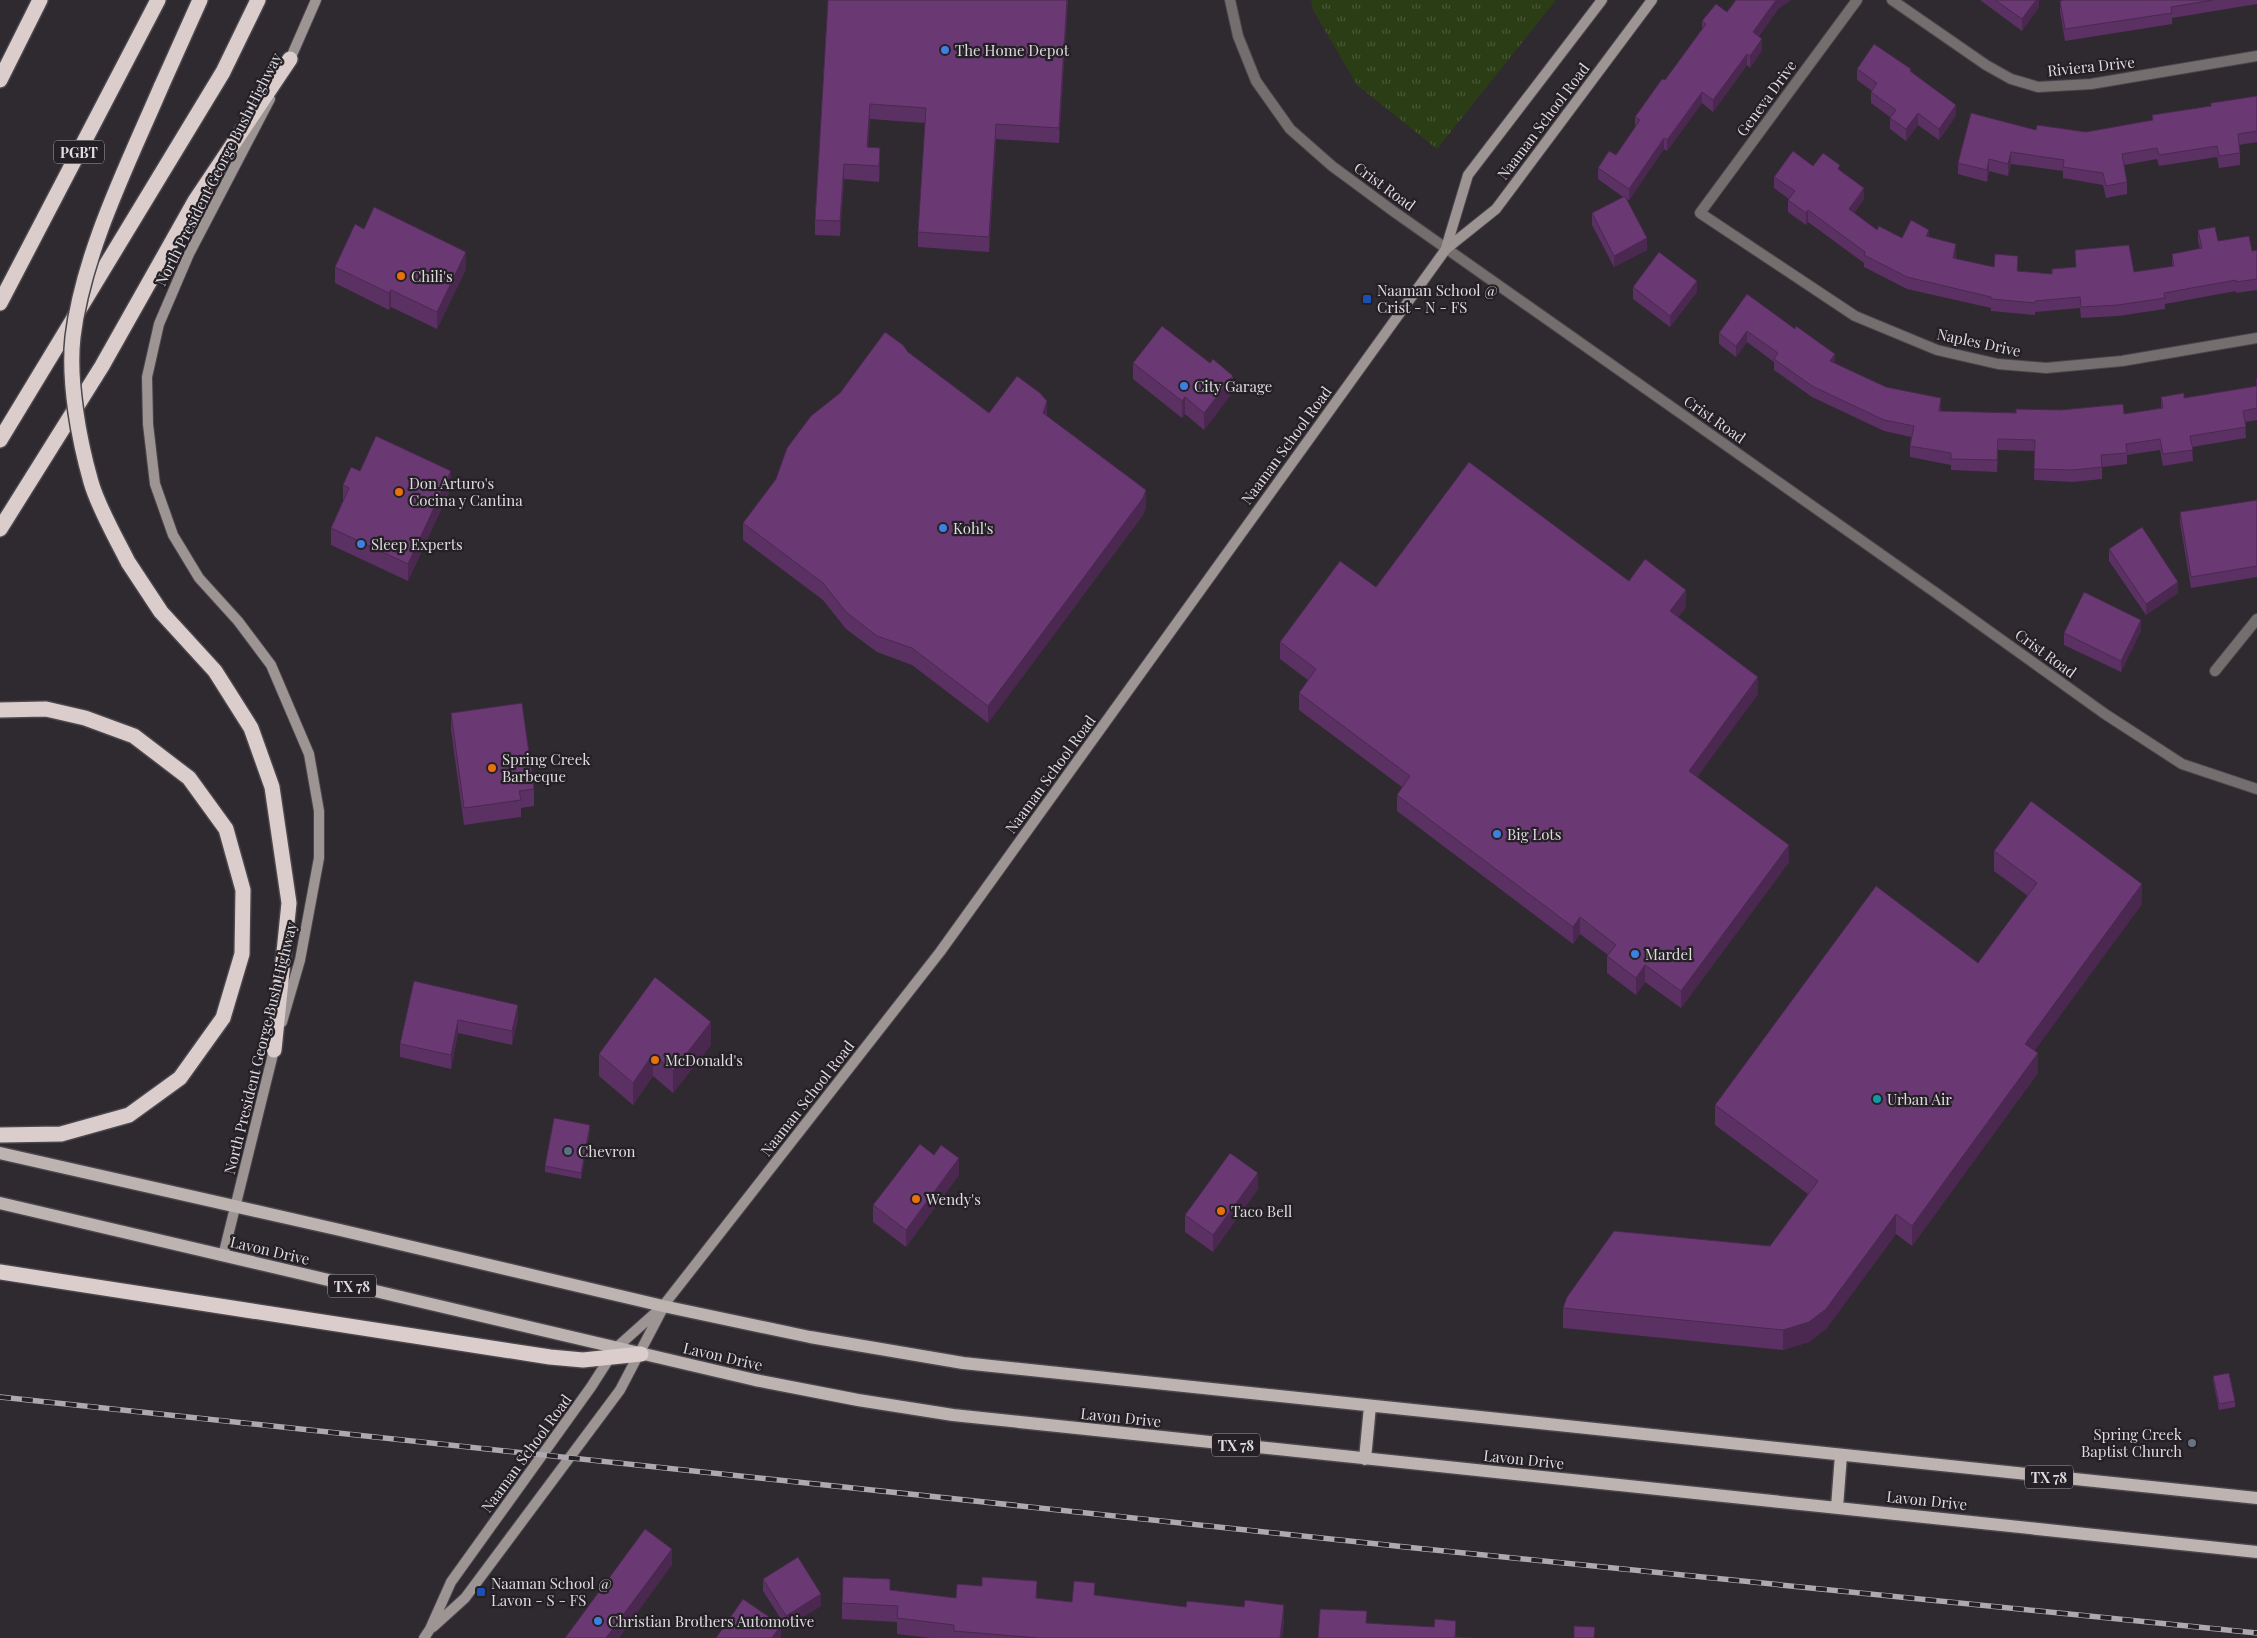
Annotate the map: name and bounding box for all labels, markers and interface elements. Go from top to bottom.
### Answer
place label: The Home Depot [955,40,1070,60]
marker: The Home Depot [939,44,951,56]
street label: North President George Bush Highway [150,49,286,289]
street label: Riviera Drive [2046,51,2136,81]
street label: Geneva Drive [1732,56,1800,140]
street label: Naaman School Road [1492,58,1594,183]
road number: PGBT [54,140,104,163]
street label: Crist Road [1350,157,1420,215]
place label: Chili's [411,266,453,286]
marker: Chili's [395,270,407,282]
place label: Naaman School @ Crist - N - FS [1377,280,1497,317]
marker: Naaman School @ Crist - N - FS [1361,293,1373,305]
street label: Naples Drive [1935,323,2023,361]
place label: City Garage [1194,376,1272,396]
marker: City Garage [1178,380,1190,392]
street label: Naaman School Road [1236,382,1336,508]
street label: Crist Road [1680,390,1750,448]
place label: Don Arturo's Cocina y Cantina [409,473,523,510]
marker: Don Arturo's Cocina y Cantina [393,486,405,498]
place label: Kohl's [953,518,994,538]
marker: Kohl's [937,522,949,534]
place label: Sleep Experts [371,534,463,554]
marker: Sleep Experts [355,538,367,550]
street label: Crist Road [2011,624,2081,682]
street label: Naaman School Road [1000,711,1100,837]
place label: Spring Creek Barbeque [502,749,591,786]
marker: Spring Creek Barbeque [486,762,498,774]
place label: Big Lots [1507,824,1561,844]
marker: Big Lots [1491,828,1503,840]
street label: North President George Bush Highway [219,919,301,1176]
place label: Mardel [1645,944,1692,964]
marker: Mardel [1629,948,1641,960]
street label: Naaman School Road [756,1036,859,1160]
place label: McDonald's [665,1050,743,1070]
marker: McDonald's [649,1054,661,1066]
place label: Urban Air [1887,1089,1952,1109]
marker: Urban Air [1871,1093,1883,1105]
place label: Chevron [578,1141,636,1161]
marker: Chevron [562,1145,574,1157]
place label: Wendy's [925,1189,981,1209]
marker: Wendy's [910,1193,922,1205]
place label: Taco Bell [1231,1201,1292,1221]
marker: Taco Bell [1215,1205,1227,1217]
street label: Lavon Drive [228,1231,312,1269]
road number: TX 78 [328,1274,376,1298]
street label: Lavon Drive [681,1337,765,1375]
street label: Naaman School Road [476,1390,576,1516]
street label: Lavon Drive [1080,1403,1162,1431]
place label: Spring Creek Baptist Church [2081,1424,2183,1461]
road number: TX 78 [1212,1434,1260,1456]
marker: Spring Creek Baptist Church [2186,1437,2198,1449]
street label: Lavon Drive [1483,1445,1565,1473]
road number: TX 78 [2025,1465,2073,1488]
street label: Lavon Drive [1886,1486,1968,1514]
place label: Naaman School @ Lavon - S - FS [491,1573,611,1610]
marker: Naaman School @ Lavon - S - FS [475,1586,487,1598]
place label: Christian Brothers Automotive [608,1611,814,1631]
marker: Christian Brothers Automotive [592,1615,604,1627]

